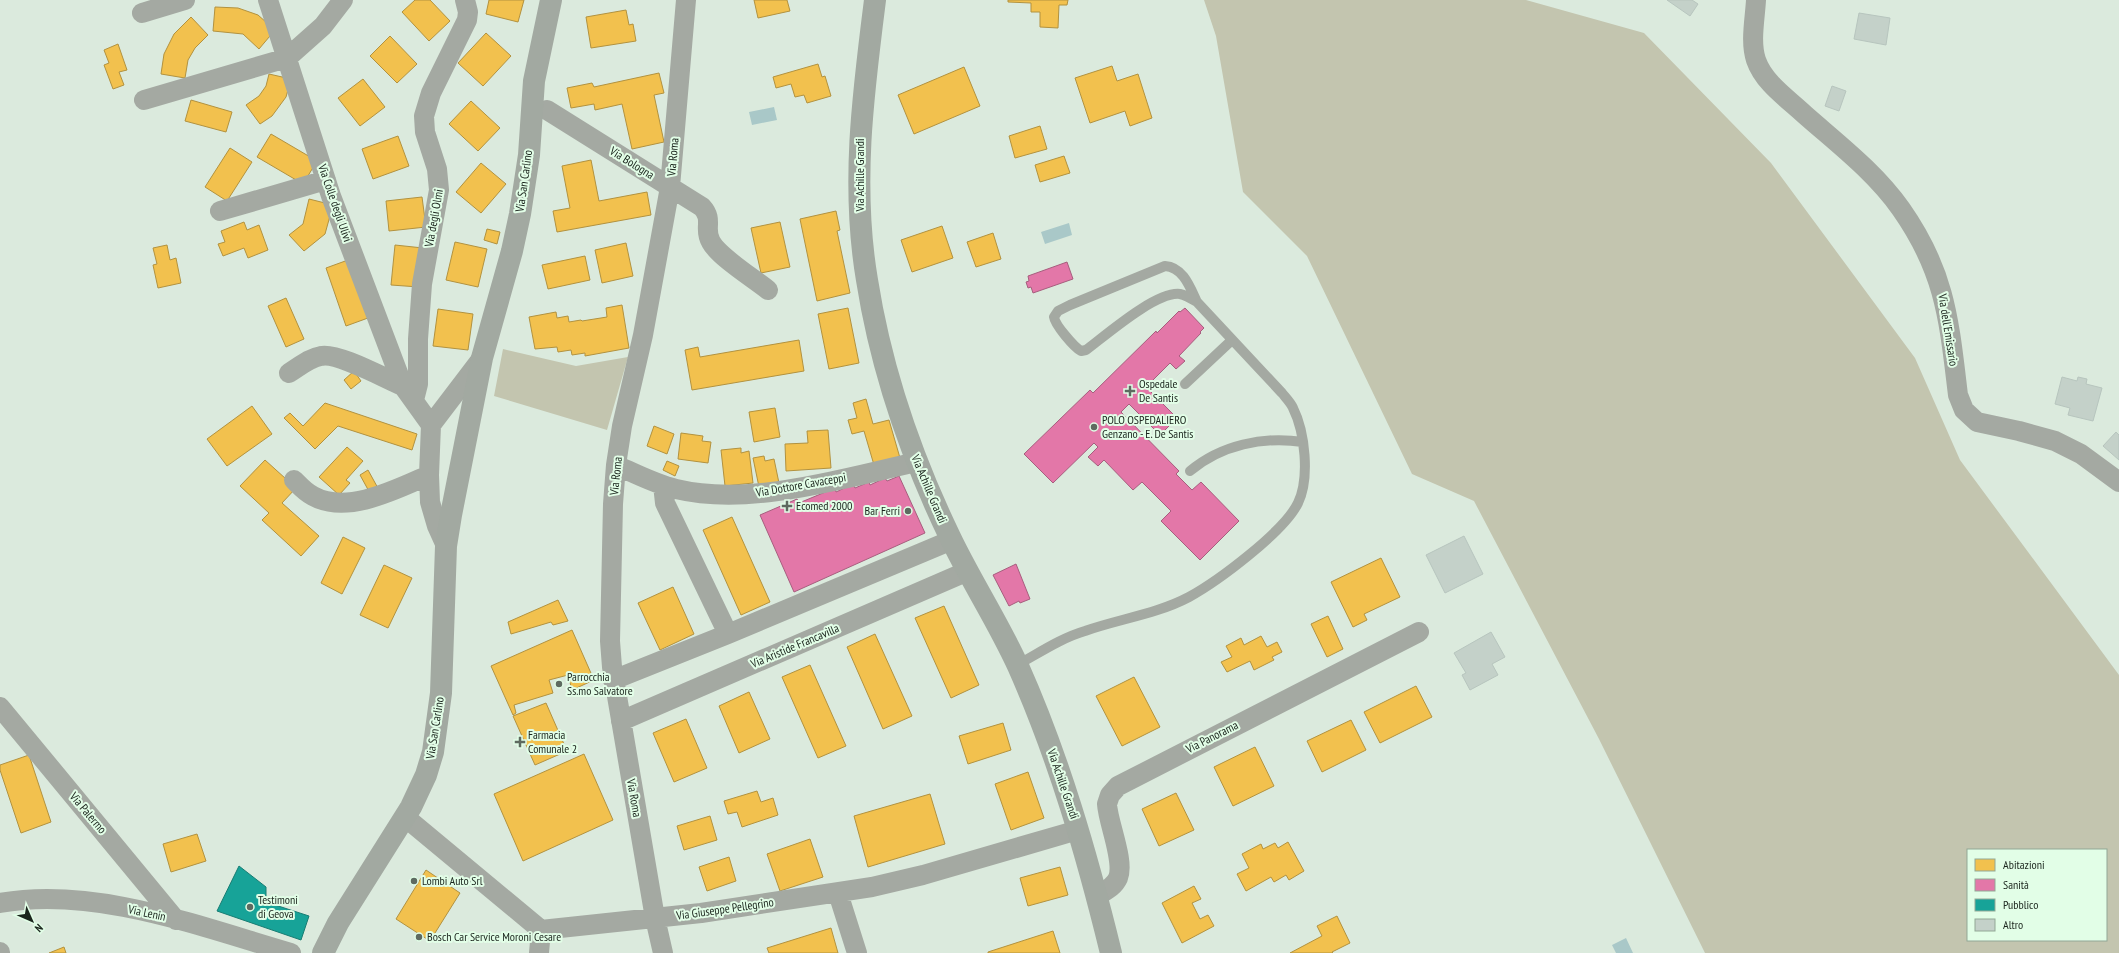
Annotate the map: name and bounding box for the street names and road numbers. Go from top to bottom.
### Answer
street label: Via Roma [663,137,682,178]
street label: Via Achille Grandi [852,138,867,213]
street label: Via Bologna [606,143,657,182]
street label: Via San Carlino [512,149,535,214]
street label: Via Colle degli Ulivi [315,161,356,244]
street label: Via degli Olmi [421,188,446,249]
street label: Via dell'Emissario [1935,292,1962,367]
street label: Via Achille Grandi [908,451,951,525]
street label: Via Roma [606,456,625,497]
street label: Via Dottore Cavaceppi [754,469,847,500]
street label: Via Aristide Francavilla [747,620,841,671]
street label: Via San Carlino [422,696,447,761]
street label: Via Panorama [1182,717,1241,757]
street label: Via Achille Grandi [1044,746,1082,821]
street label: Via Roma [624,777,645,818]
street label: Via Palermo [66,788,110,836]
street label: Via Giuseppe Pellegrino [674,894,775,923]
street label: Via Lenin [126,901,167,924]

